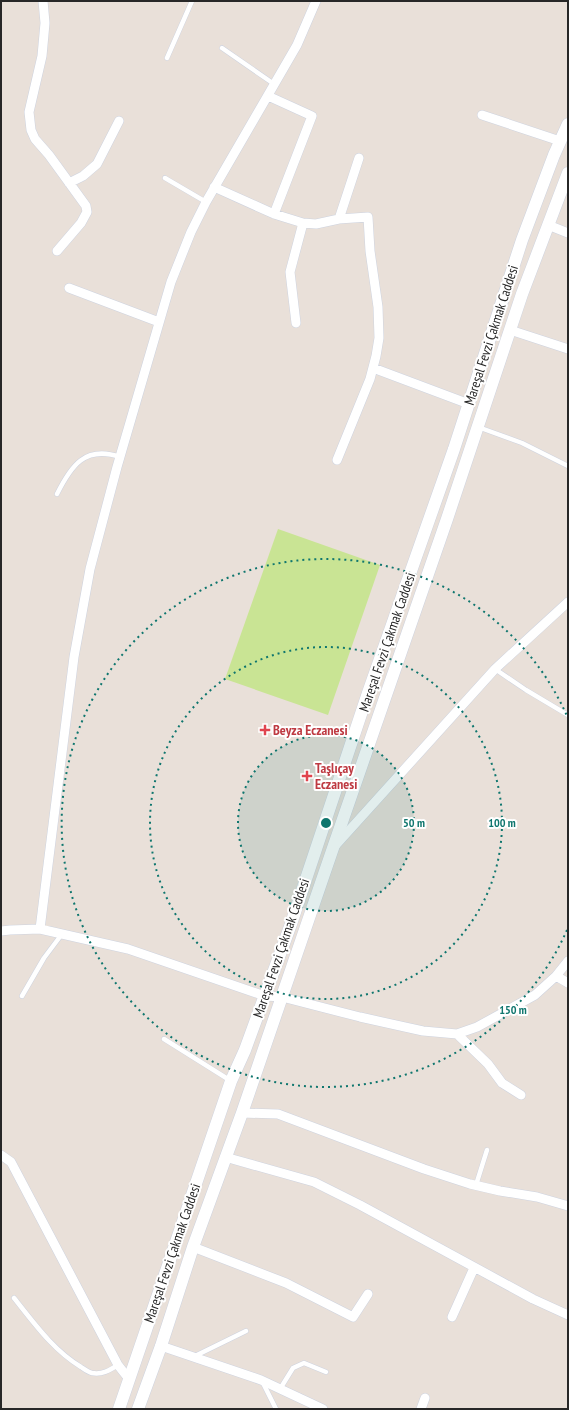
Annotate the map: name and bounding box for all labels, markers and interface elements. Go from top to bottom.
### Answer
street label: Mareşal Fevzi Çakmak Caddesi [460,263,522,407]
street label: Mareşal Fevzi Çakmak Caddesi [355,570,419,714]
place label: Beyza Eczanesi [273,721,348,739]
marker: Beyza Eczanesi [260,725,270,735]
place label: Taşlıçay Eczanesi [315,759,357,793]
marker: Taşlıçay Eczanesi [302,771,312,781]
text: 50 m [403,815,425,830]
text: 100 m [488,815,516,830]
centre of rings [319,816,333,830]
street label: Mareşal Fevzi Çakmak Caddesi [249,876,313,1020]
text: 150 m [499,1002,527,1017]
street label: Mareşal Fevzi Çakmak Caddesi [140,1181,204,1325]

